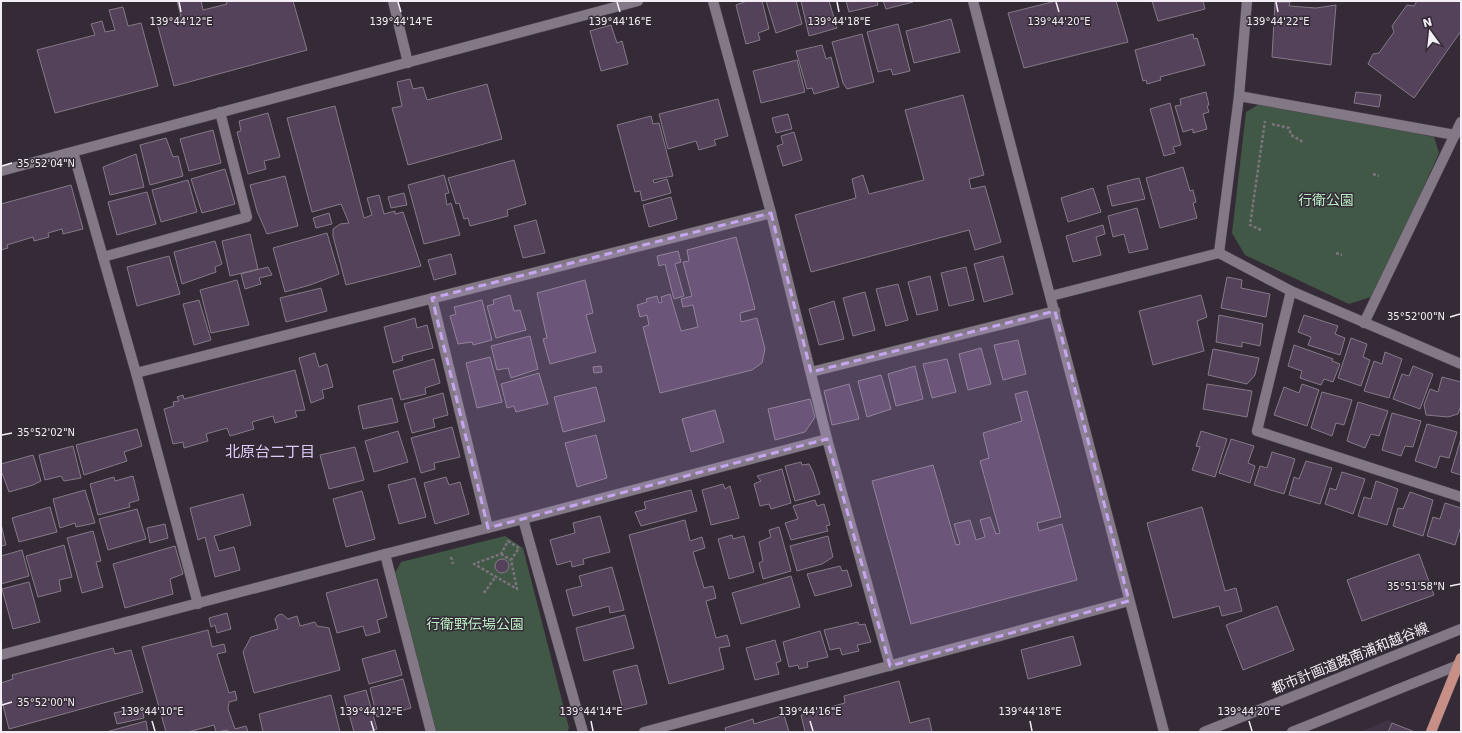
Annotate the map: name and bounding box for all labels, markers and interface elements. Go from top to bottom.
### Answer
north arrow [1410,12,1450,52]
text: N [1421,15,1434,30]
text: 139°44'12"E [149,16,213,27]
text: 139°44'14"E [369,16,433,27]
text: 139°44'16"E [588,16,652,27]
text: 139°44'18"E [807,16,871,27]
text: 139°44'20"E [1027,16,1091,27]
text: 139°44'22"E [1246,16,1310,27]
text: 35°52'04"N [17,158,75,169]
park label: 行衛公園 [1298,192,1354,208]
text: 35°52'00"N [1387,311,1445,322]
text: 35°52'02"N [17,427,75,438]
district label: 北原台二丁目 [225,443,315,461]
text: 35°51'58"N [1387,581,1445,592]
park label: 行衛野伝場公園 [426,616,524,632]
street label: 都市計画道路南浦和越谷線 [1269,619,1431,697]
text: 35°52'00"N [17,697,75,708]
text: 139°44'10"E [120,706,184,717]
text: 139°44'12"E [339,706,403,717]
text: 139°44'14"E [559,706,623,717]
text: 139°44'16"E [778,706,842,717]
text: 139°44'18"E [998,706,1062,717]
text: 139°44'20"E [1217,706,1281,717]

